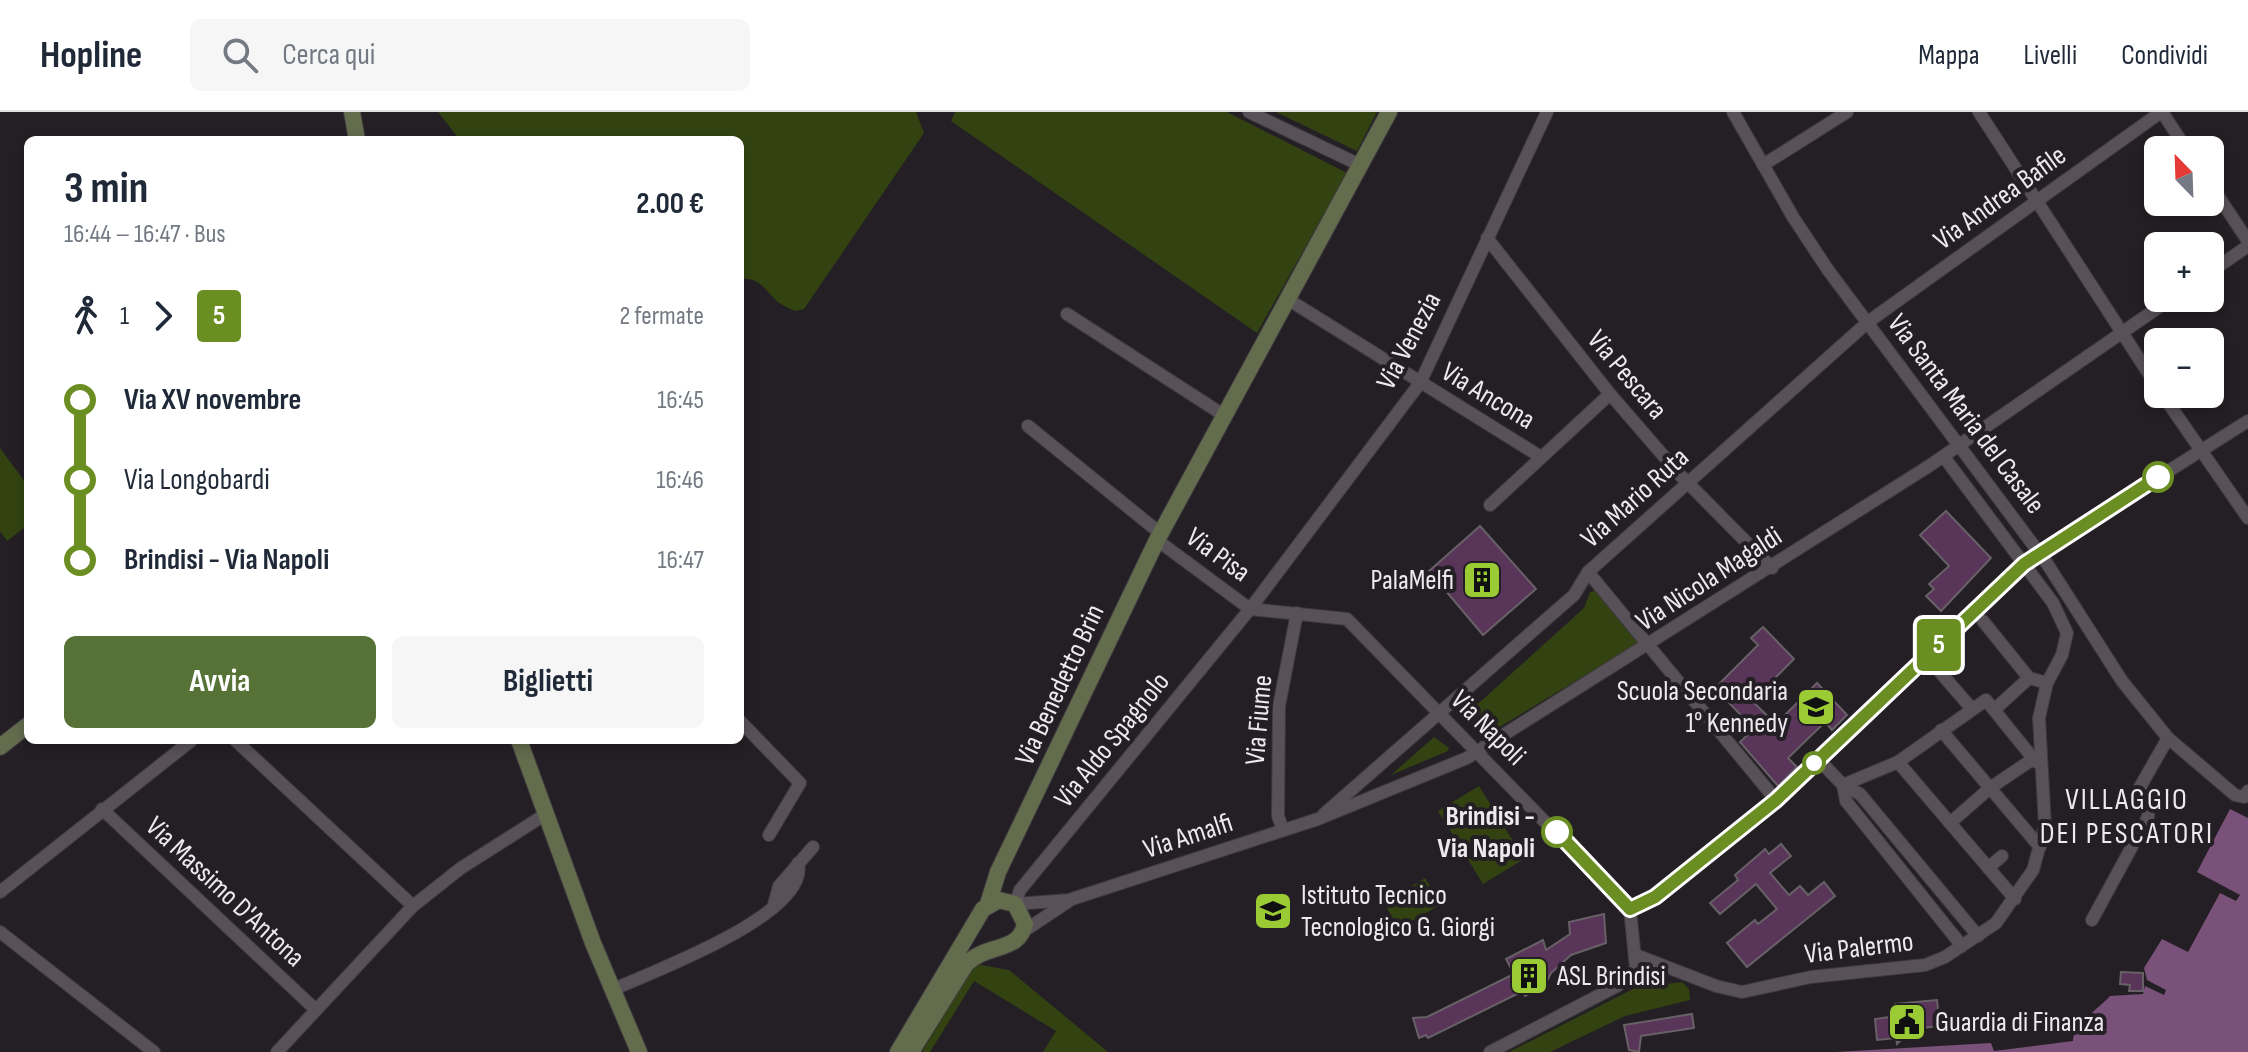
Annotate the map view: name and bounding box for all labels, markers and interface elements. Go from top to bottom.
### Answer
search box [190,19,750,91]
text: Hopline [40,33,142,78]
icon: search [218,33,262,77]
text: Cerca qui [282,37,375,73]
text: Mappa [1918,39,1980,72]
text: Livelli [2024,39,2077,72]
text: Condividi [2121,39,2208,72]
north arrow [2144,136,2224,216]
map controls [2144,136,2224,408]
street label: Via Andrea Bafile [1927,139,2073,257]
text: 3 min [64,162,148,215]
text: 2.00 € [636,186,704,222]
text: 16:44 – 16:47 · Bus [64,219,226,250]
button: + [2144,232,2224,312]
street label: Via Venezia [1370,287,1448,395]
icon: walk [64,294,108,338]
icon: forward [141,294,185,338]
text: 5 [213,299,225,332]
text: 1 [120,301,129,332]
text: 2 fermate [619,301,704,332]
street label: Via Santa Maria del Casale [1880,308,2052,520]
street label: Via Pescara [1580,324,1674,426]
button: − [2144,328,2224,408]
street label: Via Ancona [1435,355,1541,437]
text: Via XV novembre [124,382,301,418]
text: 16:45 [657,385,704,416]
street label: Via Mario Ruta [1574,441,1696,555]
text: Via Longobardi [124,462,270,498]
unlabelled marker [2143,462,2173,492]
text: 16:46 [656,465,704,496]
street label: Via Nicola Magaldi [1630,520,1788,638]
street label: Via Pisa [1180,521,1256,589]
text: Brindisi - Via Napoli [124,542,329,578]
text: 16:47 [658,545,704,576]
building icon: PalaMelfi [1461,559,1503,601]
place label: PalaMelfi [1370,564,1454,597]
street label: Via Benedetto Brin [1008,599,1112,771]
line badge: 5 [1913,619,1965,671]
text: 5 [1933,628,1945,661]
button: Avvia [64,636,376,728]
button: Biglietti [392,636,704,728]
street label: Via Aldo Spagnolo [1047,666,1177,814]
street label: Via Fiume [1239,674,1279,766]
place label: Scuola Secondaria 1° Kennedy [1617,675,1788,740]
street label: Via Napoli [1444,684,1532,772]
school or university icon: Scuola Secondaria 1° Kennedy [1795,686,1837,728]
unlabelled marker [1803,752,1825,774]
district label: VILLAGGIO DEI PESCATORI [2040,782,2214,852]
place label: Brindisi - Via Napoli [1437,800,1535,865]
street label: Via Amalfi [1139,806,1237,866]
street label: Via Massimo D'Antona [139,810,311,974]
marker: Brindisi - Via Napoli [1542,817,1572,847]
place label: Istituto Tecnico Tecnologico G. Giorgi [1301,879,1495,944]
school or university icon: Istituto Tecnico Tecnologico G. Giorgi [1252,890,1294,932]
street label: Via Palermo [1803,925,1915,971]
building icon: ASL Brindisi [1508,955,1550,997]
place label: ASL Brindisi [1556,960,1666,993]
public building icon: Guardia di Finanza [1886,1001,1928,1043]
place label: Guardia di Finanza [1935,1006,2104,1039]

